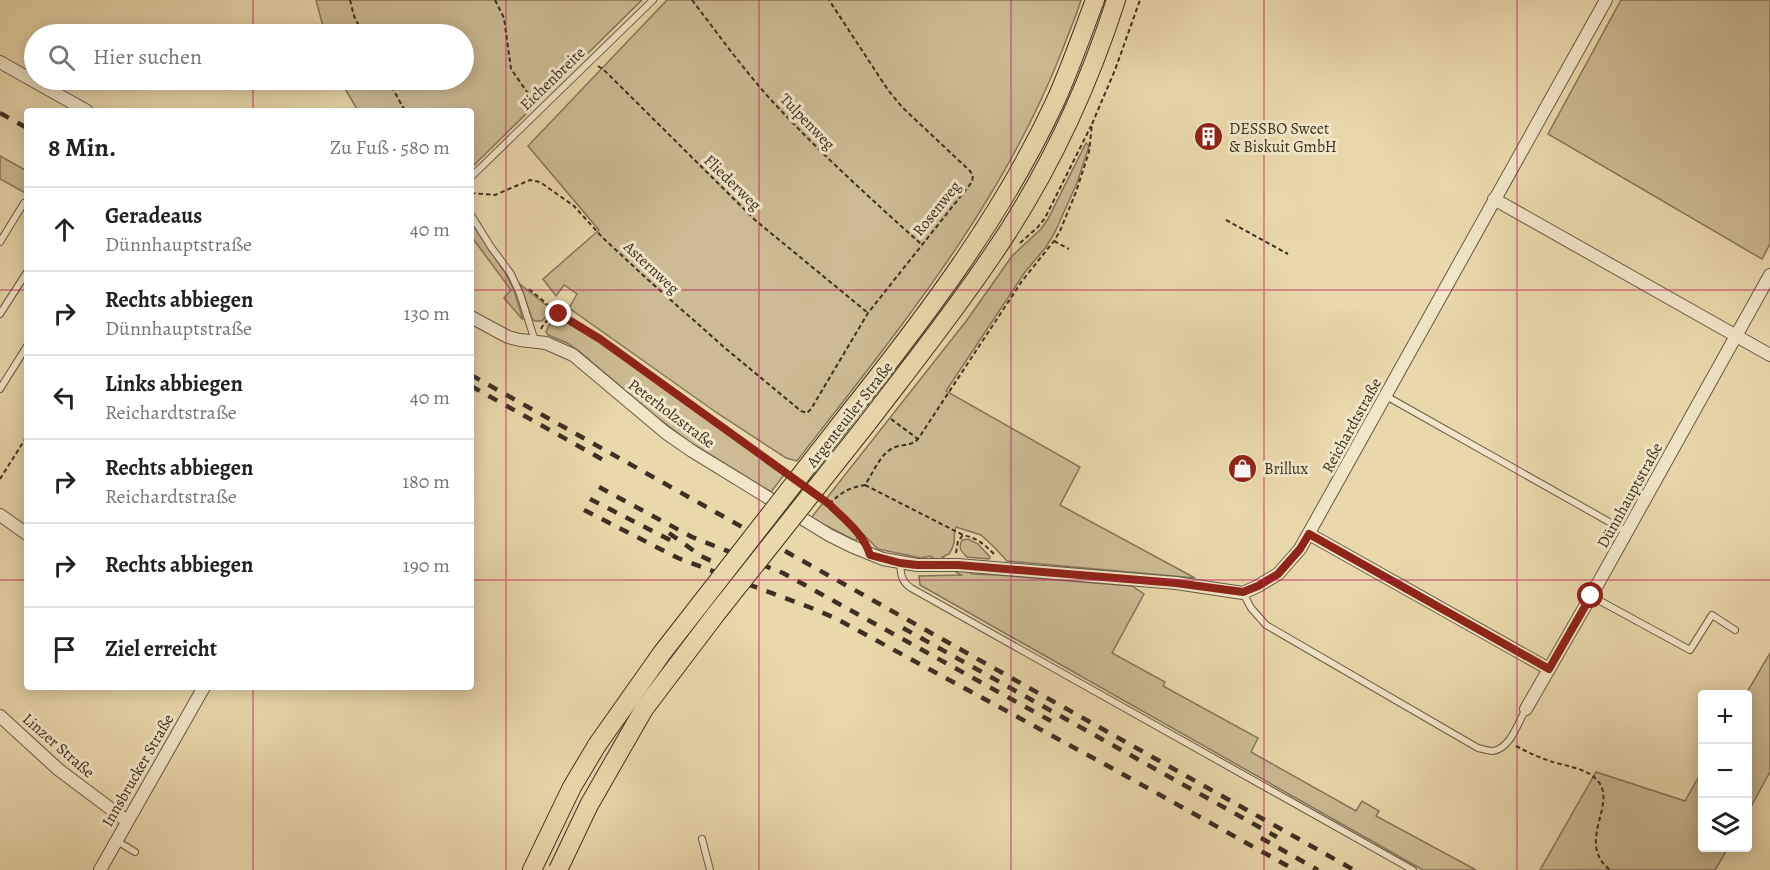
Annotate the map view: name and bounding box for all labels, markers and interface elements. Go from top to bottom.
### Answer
search box [24,24,474,90]
icon: search [45,41,78,74]
text: Hier suchen [93,42,202,72]
street label: Eichenbreite [515,42,590,115]
street label: Tulpenweg [775,89,840,155]
place label: DESSBO Sweet & Biskuit GmbH [1229,118,1337,158]
building icon: DESSBO Sweet & Biskuit GmbH [1192,121,1224,153]
text: 8 Min. [48,130,116,165]
text: Zu Fuß · 580 m [330,134,450,161]
street label: Fliederweg [699,150,766,216]
street label: Rosenweg [908,176,966,241]
text: Geradeaus [105,201,202,231]
icon: ahead [48,213,81,246]
text: 40 m [410,216,450,243]
text: Dünnhauptstraße [105,231,252,258]
street label: Asternweg [618,236,684,299]
text: Rechts abbiegen [105,285,253,315]
icon: right [48,297,81,330]
text: 130 m [404,300,450,327]
route end [545,300,571,326]
text: Dünnhauptstraße [105,315,252,342]
street label: Argenteuiler Straße [801,357,898,473]
text: Links abbiegen [105,369,243,399]
street label: Peterholzstraße [623,374,719,454]
street label: Reichardtstraße [1317,374,1387,477]
icon: left [48,381,81,414]
text: 40 m [410,384,450,411]
text: Reichardtstraße [105,399,237,426]
street label: Dünnhauptstraße [1592,439,1668,552]
shop icon: Brillux [1227,452,1259,484]
text: Rechts abbiegen [105,453,253,483]
place label: Brillux [1264,458,1308,480]
icon: right [48,465,81,498]
text: 180 m [402,468,450,495]
text: Reichardtstraße [105,483,237,510]
icon: right [48,549,81,582]
text: Rechts abbiegen [105,550,253,580]
text: 190 m [403,552,450,579]
route start [1577,582,1603,608]
icon: arrive [48,633,81,666]
text: Ziel erreicht [105,634,217,664]
map controls [1698,690,1752,852]
button: + [1698,690,1752,744]
street label: Linzer Straße [18,708,99,783]
street label: Innsbrucker Straße [97,710,179,831]
button: − [1698,744,1752,798]
button: layers [1698,798,1752,852]

